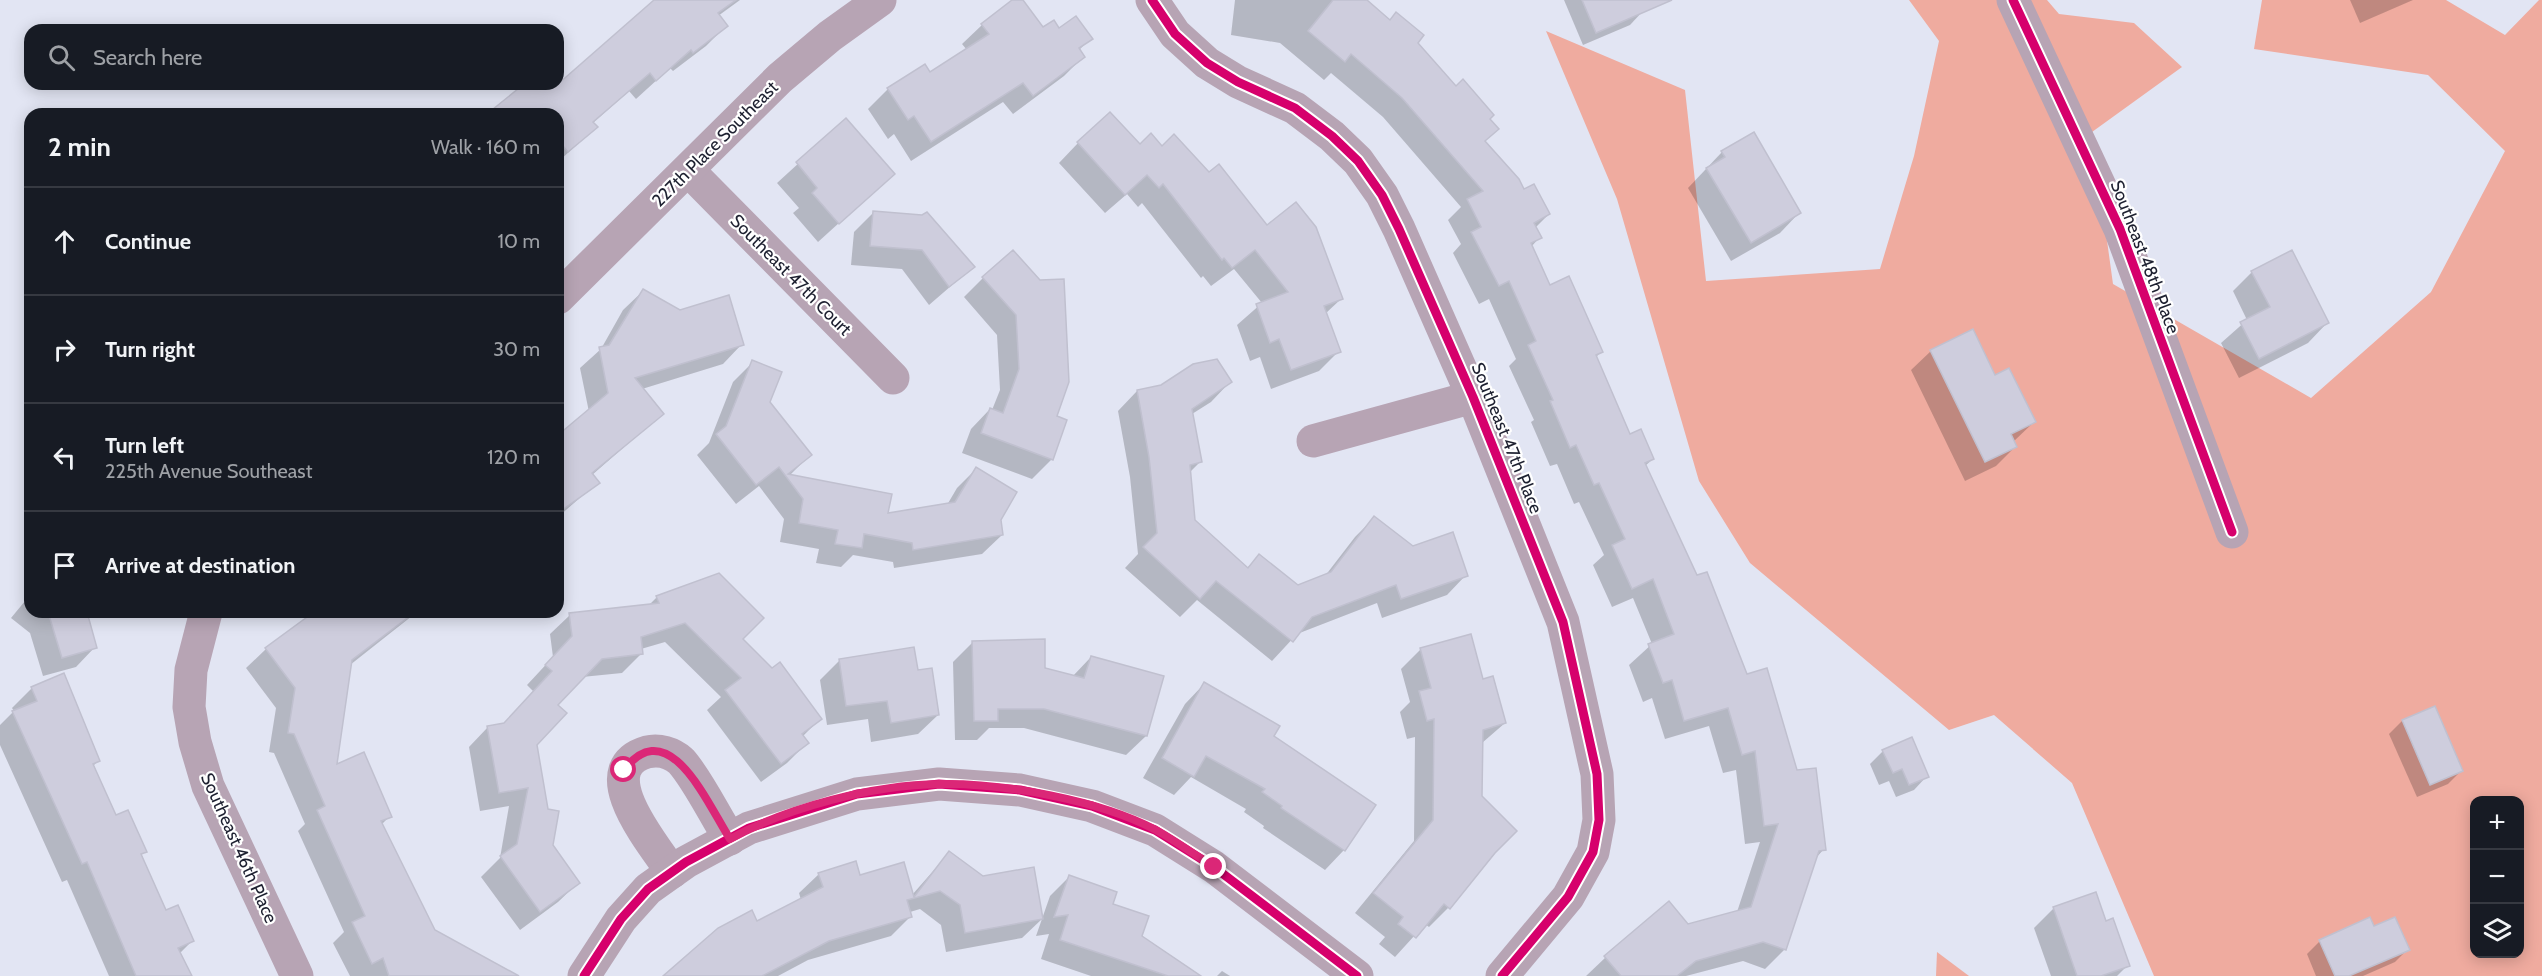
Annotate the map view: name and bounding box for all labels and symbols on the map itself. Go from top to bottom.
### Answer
street label: 227th Place Southeast [647,76,783,212]
street label: Southeast 48th Place [2106,177,2184,337]
street label: Southeast 47th Court [726,210,856,340]
street label: Southeast 47th Place [1467,359,1547,517]
route start [610,756,636,782]
street label: Southeast 46th Place [196,770,282,926]
route end [1200,853,1226,879]

